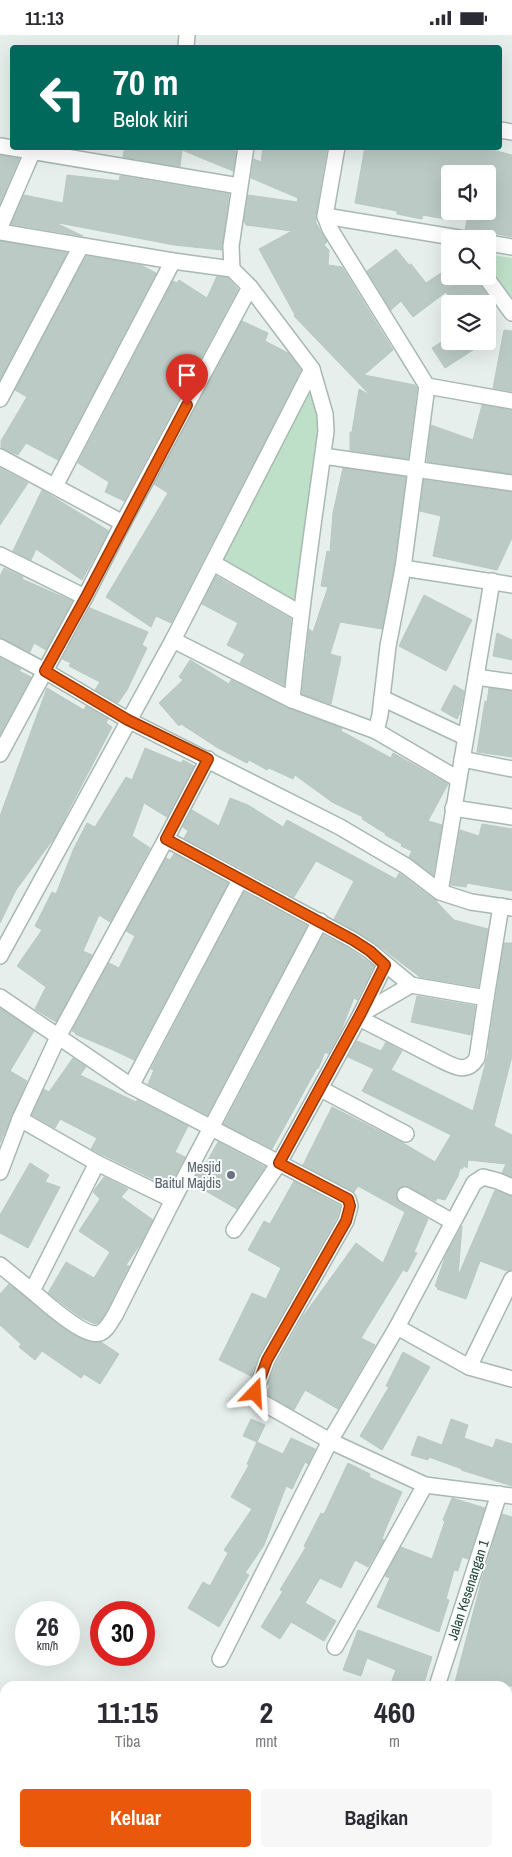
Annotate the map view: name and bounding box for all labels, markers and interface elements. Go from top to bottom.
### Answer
text: 11:13 [25,5,64,31]
text: 70 m [113,59,178,106]
icon: left [30,65,95,130]
text: Belok kiri [113,104,188,134]
map controls [441,165,496,350]
button: sound [441,165,496,220]
button: search [441,230,496,285]
button: layers [441,295,496,350]
pin [166,354,208,405]
icon: arrive [173,361,201,389]
place label: Mesjid Baitul Majdis [155,1158,221,1192]
marker: Mesjid Baitul Majdis [225,1169,237,1181]
position arrow [228,1366,280,1418]
street label: Jalan Kesenangan 1 [443,1537,493,1643]
speed limit sign: 30 [90,1601,155,1666]
text: 26 [36,1610,59,1644]
text: km/h [37,1638,58,1654]
text: 11:15 [97,1692,158,1732]
text: 2 [259,1692,273,1732]
text: 460 [374,1692,415,1732]
text: Tiba [115,1730,141,1752]
text: mnt [255,1730,277,1752]
text: m [389,1730,400,1752]
button: Keluar [20,1789,251,1847]
button: Bagikan [261,1789,492,1847]

